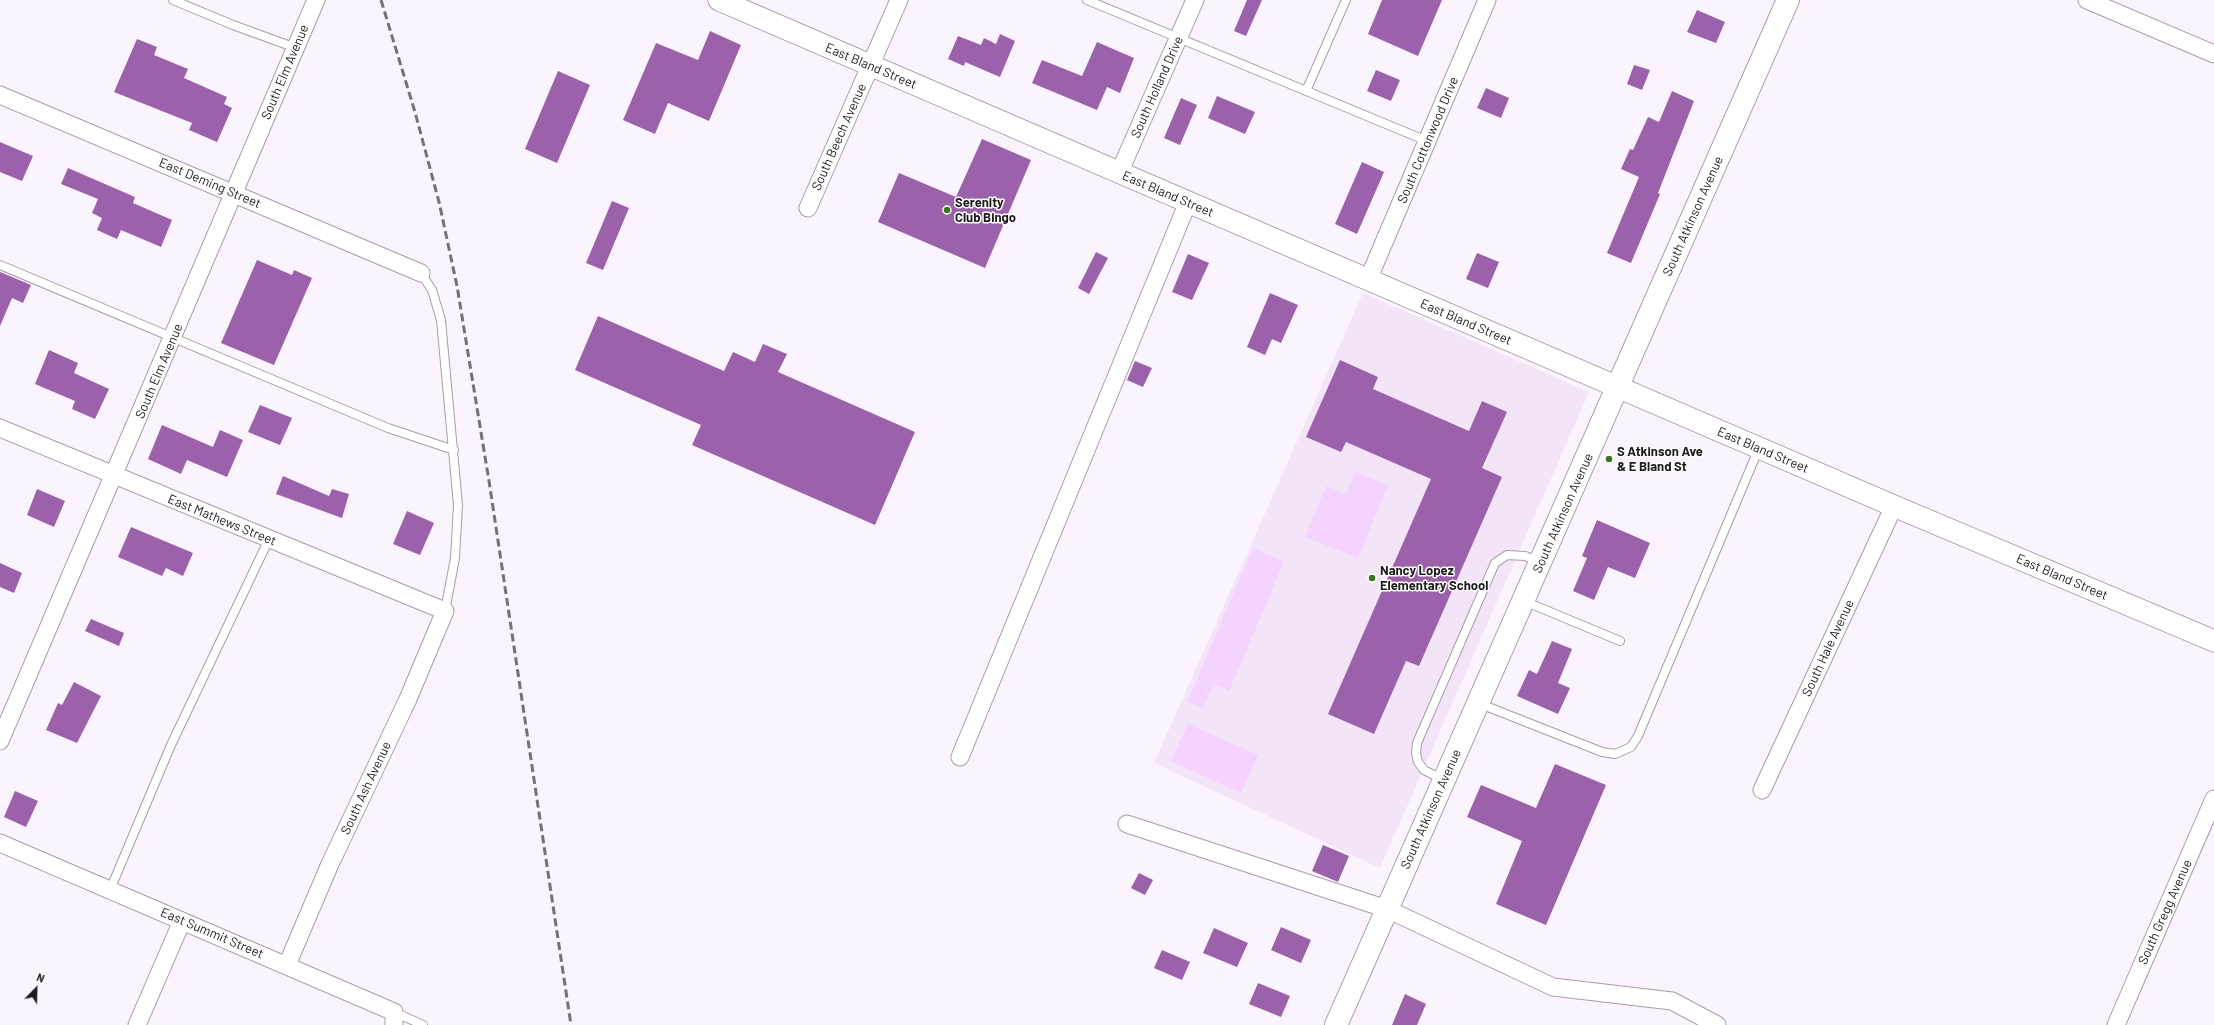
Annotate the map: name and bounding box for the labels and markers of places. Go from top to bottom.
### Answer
place label: Serenity Club Bingo [955,195,1016,226]
marker: Serenity Club Bingo [942,205,952,215]
place label: S Atkinson Ave & E Bland St [1617,444,1703,475]
marker: S Atkinson Ave & E Bland St [1604,454,1614,464]
place label: Nancy Lopez Elementary School [1380,563,1488,594]
marker: Nancy Lopez Elementary School [1367,573,1377,583]

